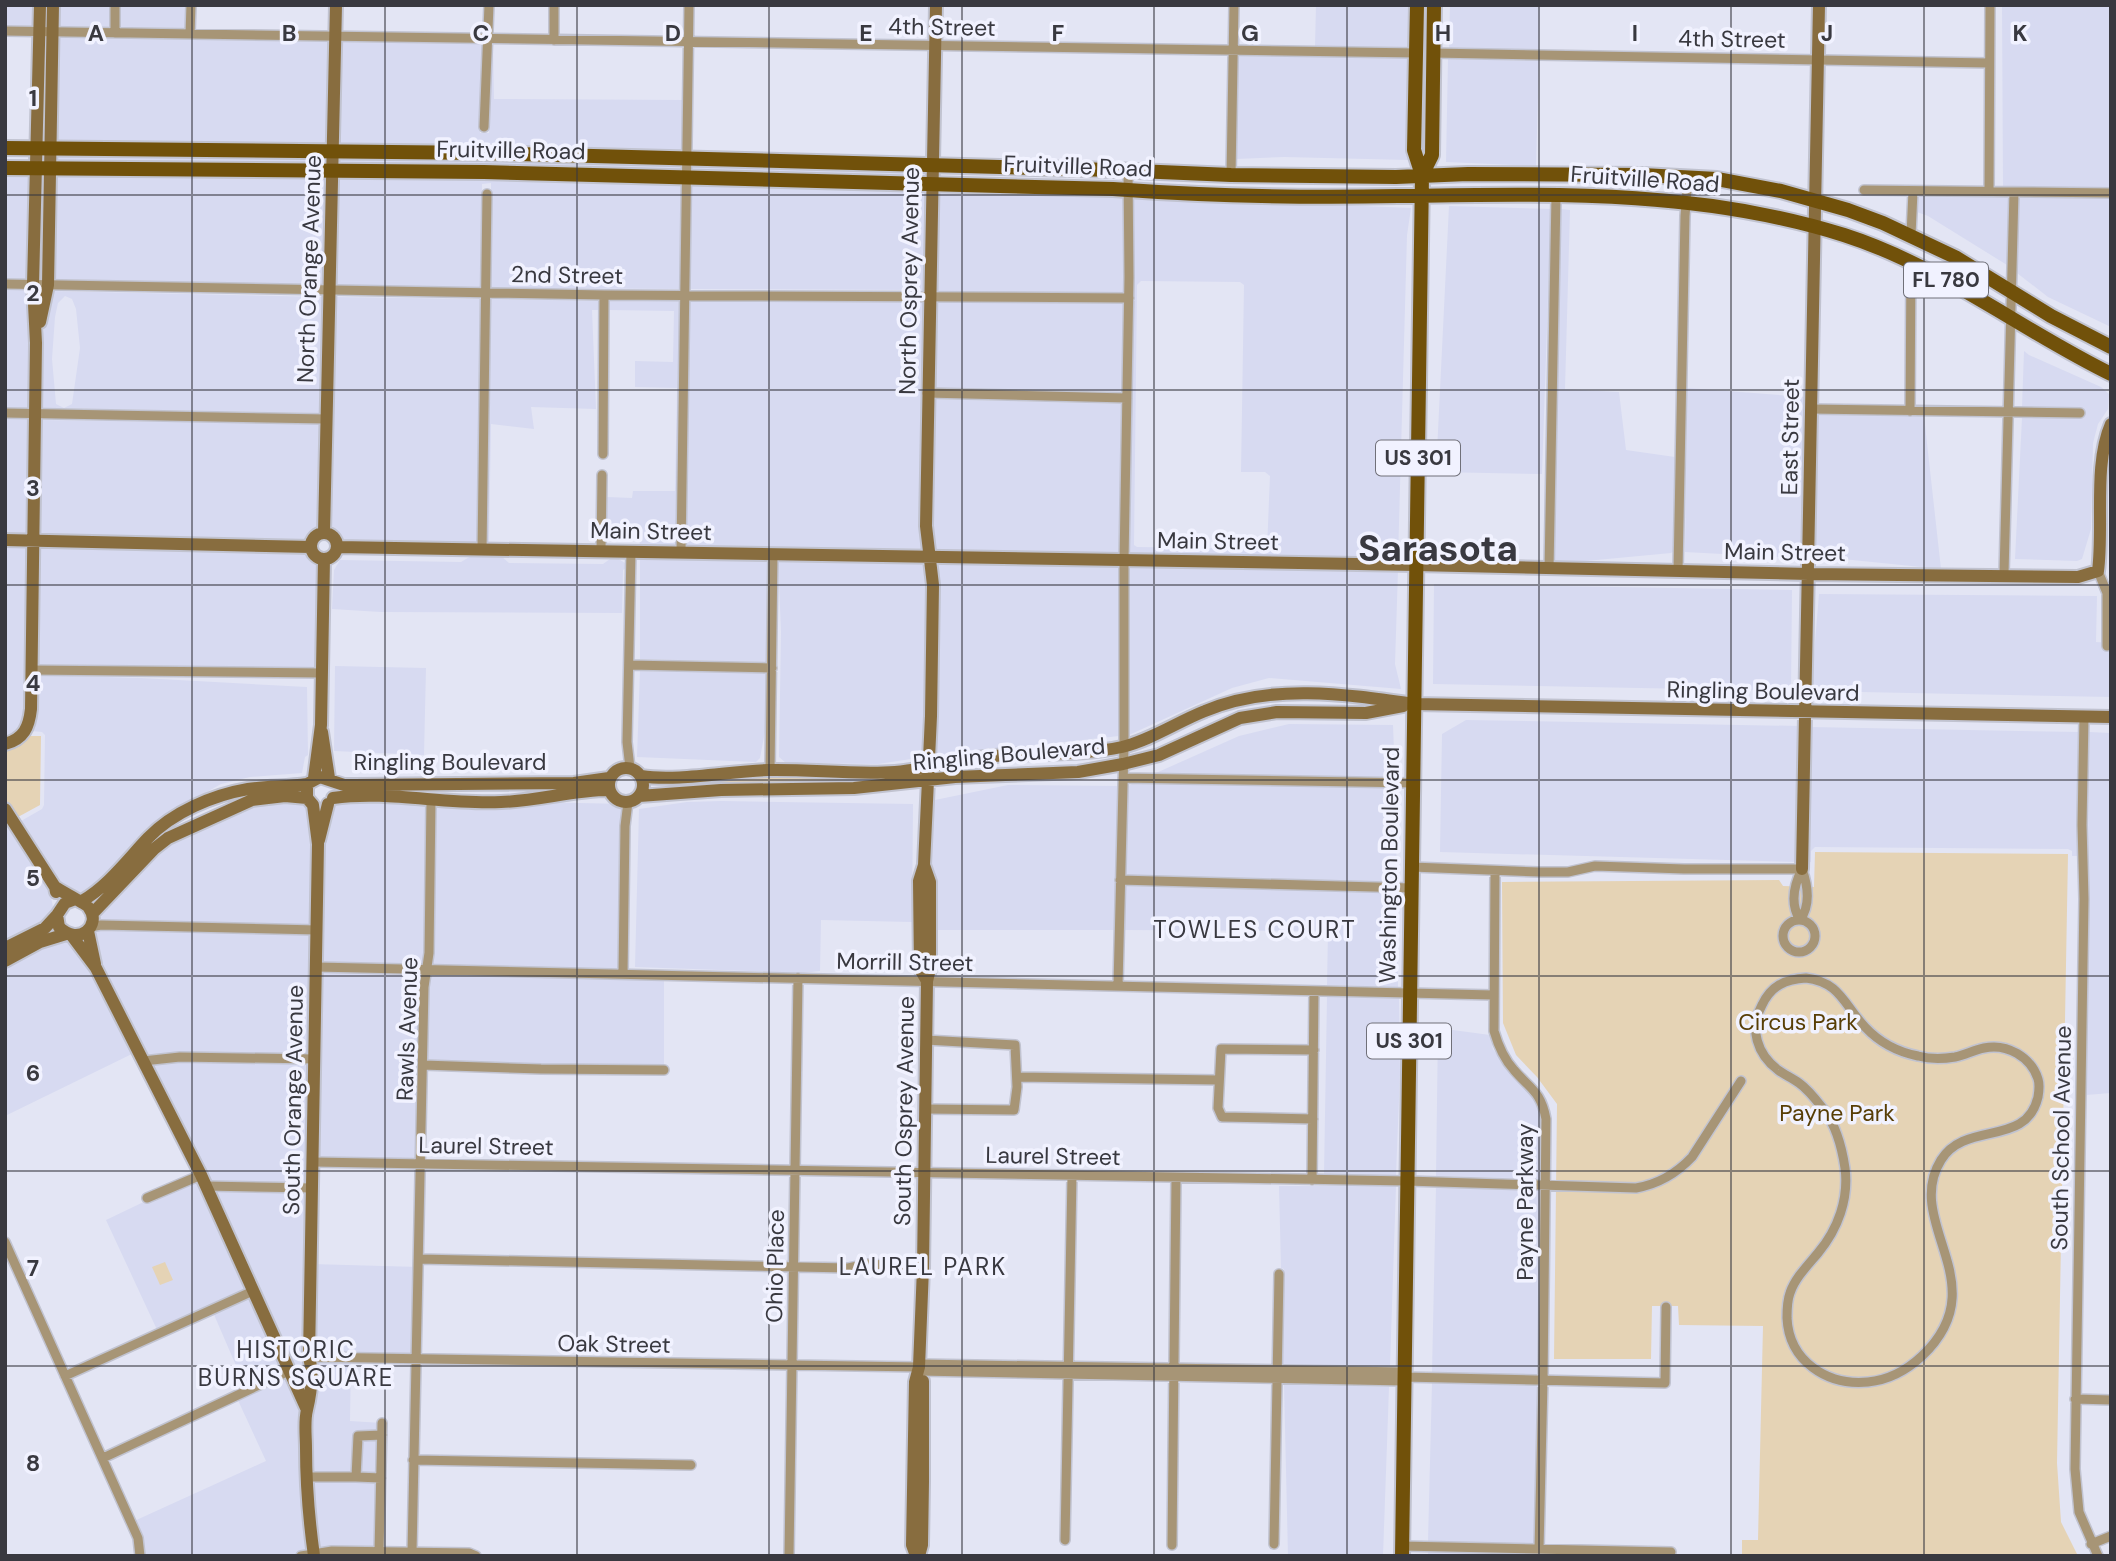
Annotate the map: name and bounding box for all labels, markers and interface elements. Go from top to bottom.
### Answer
street label: 4th Street [888,11,996,43]
text: A [88,18,104,48]
text: B [282,18,296,48]
text: C [473,18,489,48]
text: D [665,18,681,48]
text: E [859,18,873,48]
text: F [1052,18,1065,48]
text: G [1241,18,1259,48]
text: H [1435,18,1451,48]
text: I [1632,18,1638,48]
text: J [1821,18,1833,48]
text: K [2012,18,2028,48]
street label: 4th Street [1678,23,1786,55]
text: 1 [29,83,37,113]
street label: Fruitville Road [436,134,586,166]
street label: Fruitville Road [1003,148,1153,184]
street label: North Orange Avenue [290,154,328,384]
street label: Fruitville Road [1570,159,1720,199]
street label: North Osprey Avenue [892,167,926,395]
street label: 2nd Street [511,259,623,291]
road number: FL 780 [1904,262,1988,298]
text: 2 [26,278,40,308]
street label: East Street [1774,378,1806,496]
road number: US 301 [1376,440,1460,476]
text: 3 [26,473,40,503]
street label: Main Street [590,515,712,547]
district label: Sarasota [1358,524,1518,572]
street label: Main Street [1157,525,1279,557]
street label: Main Street [1724,536,1846,568]
text: 4 [26,668,41,698]
street label: Ringling Boulevard [1666,674,1860,708]
street label: Ringling Boulevard [912,731,1106,777]
street label: Washington Boulevard [1372,746,1406,984]
street label: Ringling Boulevard [354,747,547,777]
text: 5 [26,863,40,893]
district label: TOWLES COURT [1153,914,1357,945]
street label: Morrill Street [836,946,974,978]
street label: Rawls Avenue [389,956,425,1102]
street label: South Orange Avenue [276,985,310,1215]
street label: South Osprey Avenue [887,996,921,1226]
park label: Circus Park [1738,1007,1858,1037]
road number: US 301 [1367,1024,1451,1058]
street label: South School Avenue [2044,1025,2078,1251]
text: 6 [26,1058,40,1088]
park label: Payne Park [1779,1098,1895,1128]
street label: Payne Parkway [1510,1123,1540,1281]
street label: Laurel Street [418,1130,554,1162]
street label: Laurel Street [985,1140,1121,1172]
street label: Ohio Place [759,1209,791,1323]
district label: LAUREL PARK [839,1251,1007,1282]
text: 7 [27,1253,39,1283]
street label: Oak Street [557,1328,671,1360]
district label: HISTORIC BURNS SQUARE [198,1334,394,1393]
text: 8 [26,1448,40,1478]

